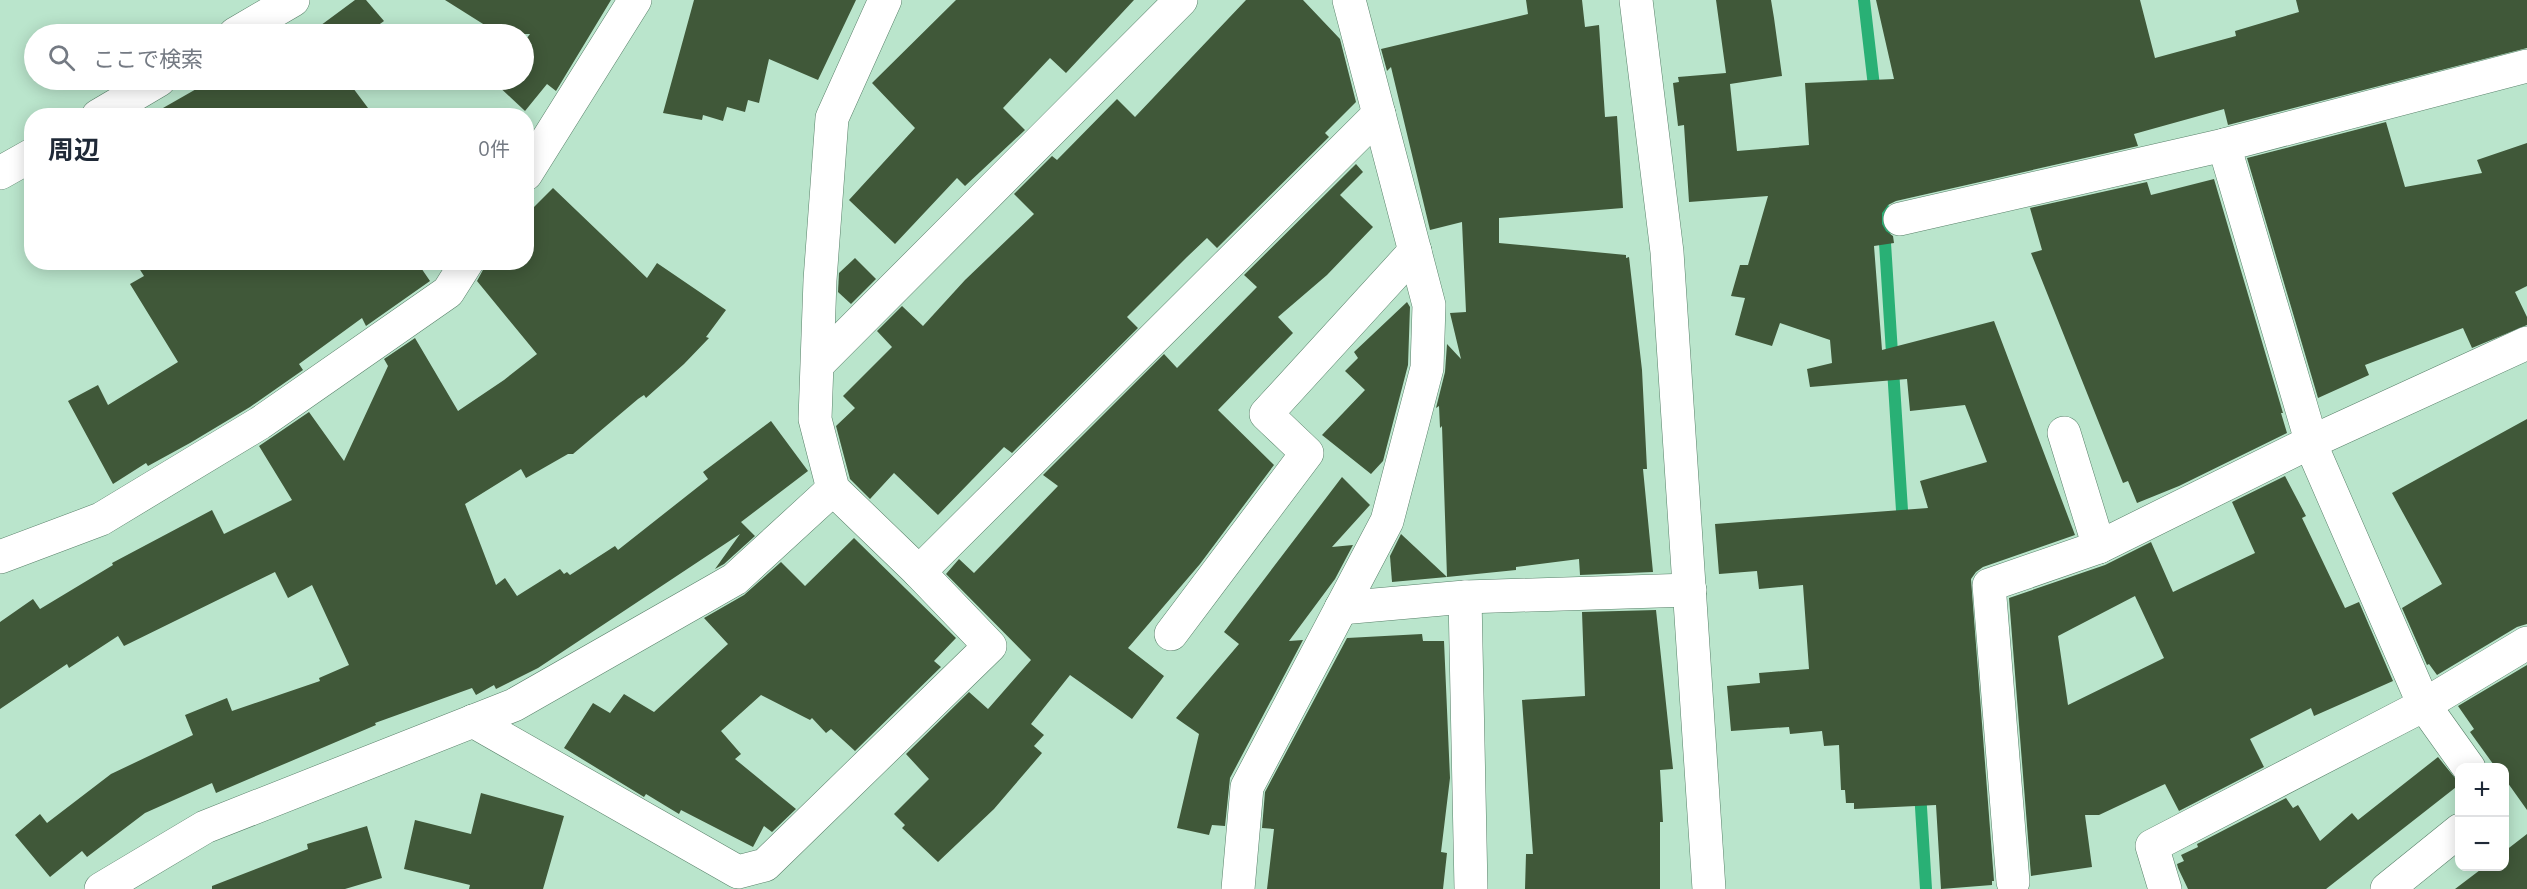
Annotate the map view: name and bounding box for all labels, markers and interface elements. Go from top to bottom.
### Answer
search box [24,24,534,90]
icon: search [45,41,78,74]
text: ここで検索 [93,44,203,73]
text: 周辺 [48,132,100,166]
text: 0件 [478,135,510,162]
map controls [2455,763,2509,871]
button: + [2455,763,2509,817]
button: − [2455,817,2509,871]

